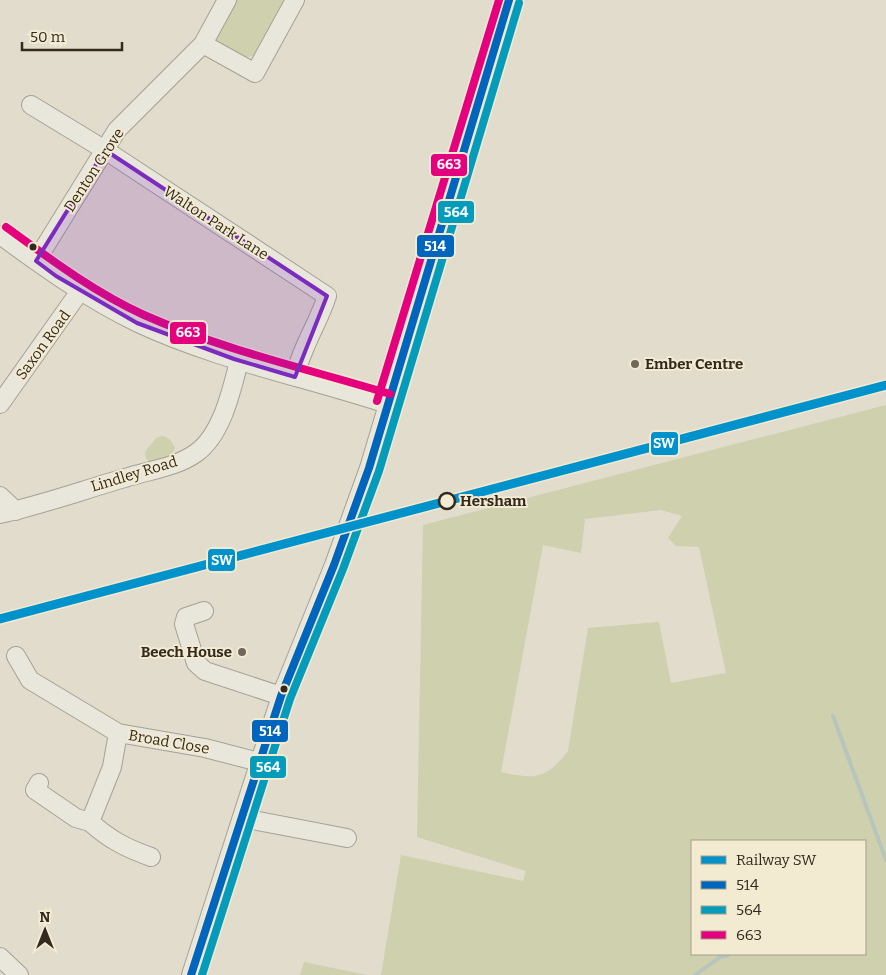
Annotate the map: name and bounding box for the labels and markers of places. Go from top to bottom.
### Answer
unlabelled marker [28,242,38,252]
place label: Ember Centre [645,355,743,373]
marker: Ember Centre [629,358,641,370]
marker: Hersham [438,492,456,510]
place label: Hersham [460,492,527,510]
place label: Beech House [141,643,232,661]
marker: Beech House [236,646,248,658]
unlabelled marker [279,684,289,694]

